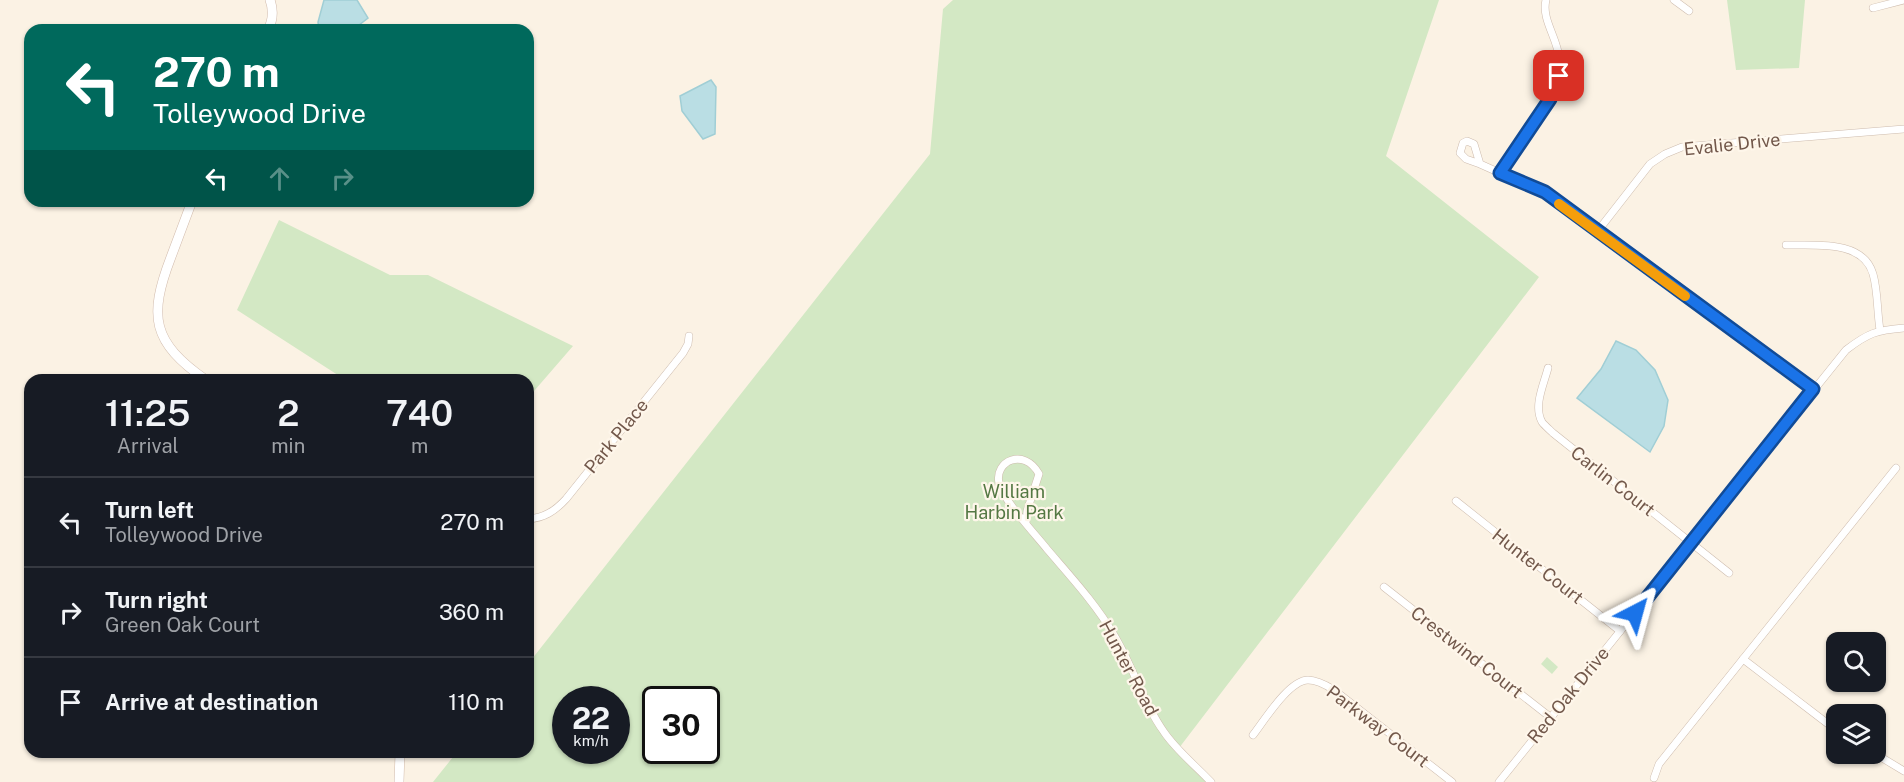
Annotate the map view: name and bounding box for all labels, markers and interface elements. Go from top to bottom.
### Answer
text: 270 m [153,47,280,96]
icon: left [54,48,132,126]
pin [1533,50,1584,101]
icon: arrive [1542,59,1575,92]
text: Tolleywood Drive [153,97,366,129]
street label: Evalie Drive [1683,128,1781,160]
icon: left [200,162,233,195]
icon: ahead [263,162,296,195]
icon: right [326,162,359,195]
text: 11:25 [105,392,191,434]
text: 2 [277,392,299,434]
text: 740 [386,392,453,434]
street label: Park Place [580,395,652,477]
text: Arrival [117,434,179,458]
text: min [271,434,305,458]
text: m [411,434,428,458]
street label: Carlin Court [1567,442,1659,520]
park label: William Harbin Park [964,481,1064,523]
text: Turn left [105,497,194,523]
icon: left [54,506,87,539]
text: 270 m [440,509,504,535]
text: Tolleywood Drive [105,523,263,547]
street label: Hunter Court [1488,524,1588,608]
position arrow [1603,581,1667,645]
text: Turn right [105,587,208,613]
icon: right [54,596,87,629]
text: 360 m [439,599,504,625]
street label: Crestwind Court [1407,602,1527,702]
text: Green Oak Court [105,613,260,637]
street label: Hunter Road [1095,617,1163,719]
map controls [1826,632,1886,764]
button: search [1826,632,1886,692]
street label: Red Oak Drive [1523,643,1613,747]
street label: Parkway Court [1323,681,1433,771]
icon: arrive [54,686,87,719]
speed limit sign: 30 [642,686,720,764]
text: Arrive at destination [105,689,318,715]
text: 110 m [448,689,504,715]
text: 22 [572,700,610,736]
button: layers [1826,704,1886,764]
text: km/h [573,732,609,749]

